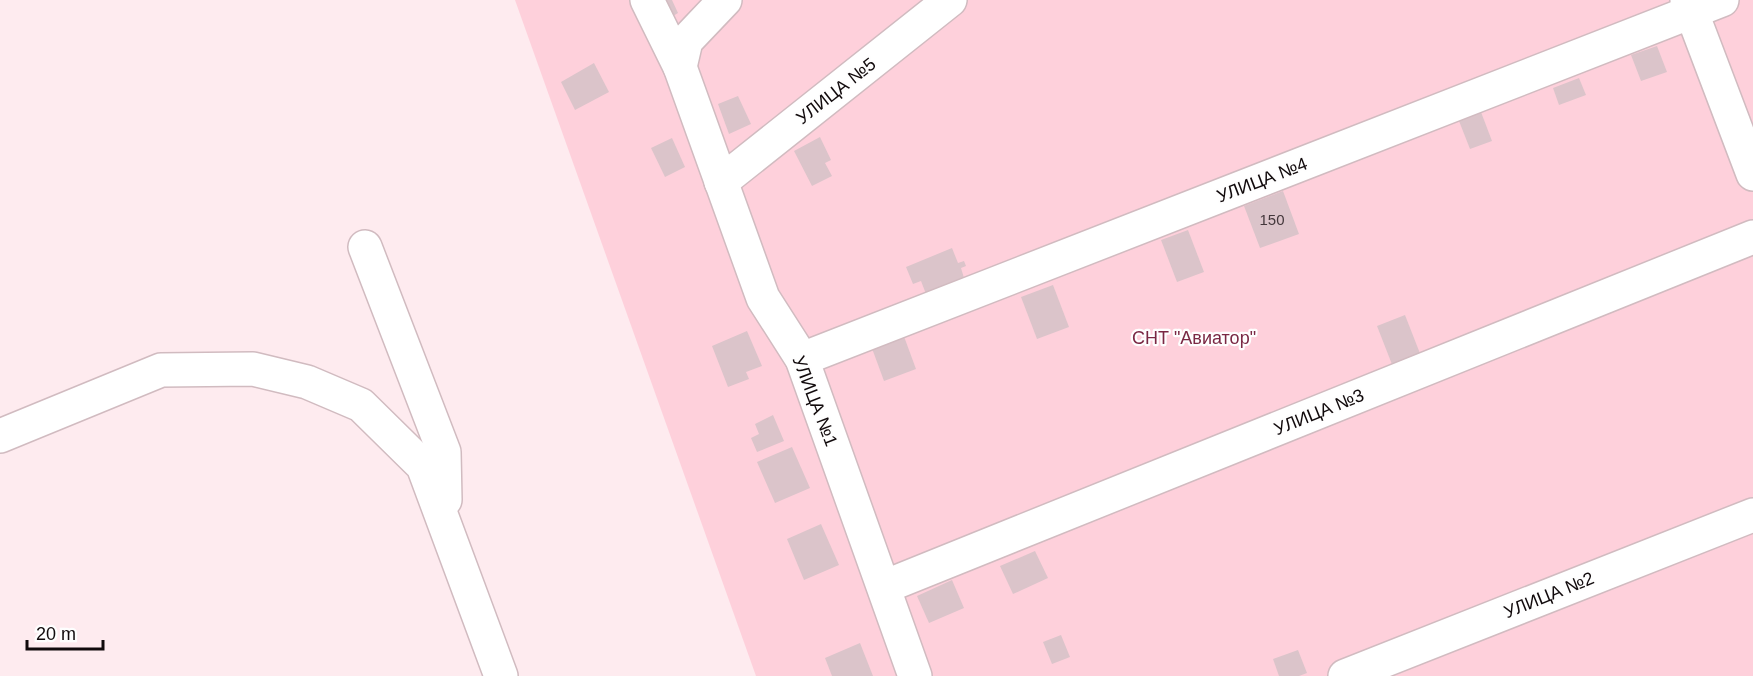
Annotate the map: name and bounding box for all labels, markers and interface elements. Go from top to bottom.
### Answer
street label: УЛИЦА №5 [792,54,880,128]
street label: УЛИЦА №4 [1214,154,1310,206]
house number: 150 [1259,211,1285,228]
park label: СНТ "Авиатор" [1132,328,1256,348]
street label: УЛИЦА №1 [789,353,841,449]
street label: УЛИЦА №3 [1271,385,1367,439]
street label: УЛИЦА №2 [1501,568,1597,622]
scale bar [27,613,104,651]
text: 20 m [36,624,76,644]

